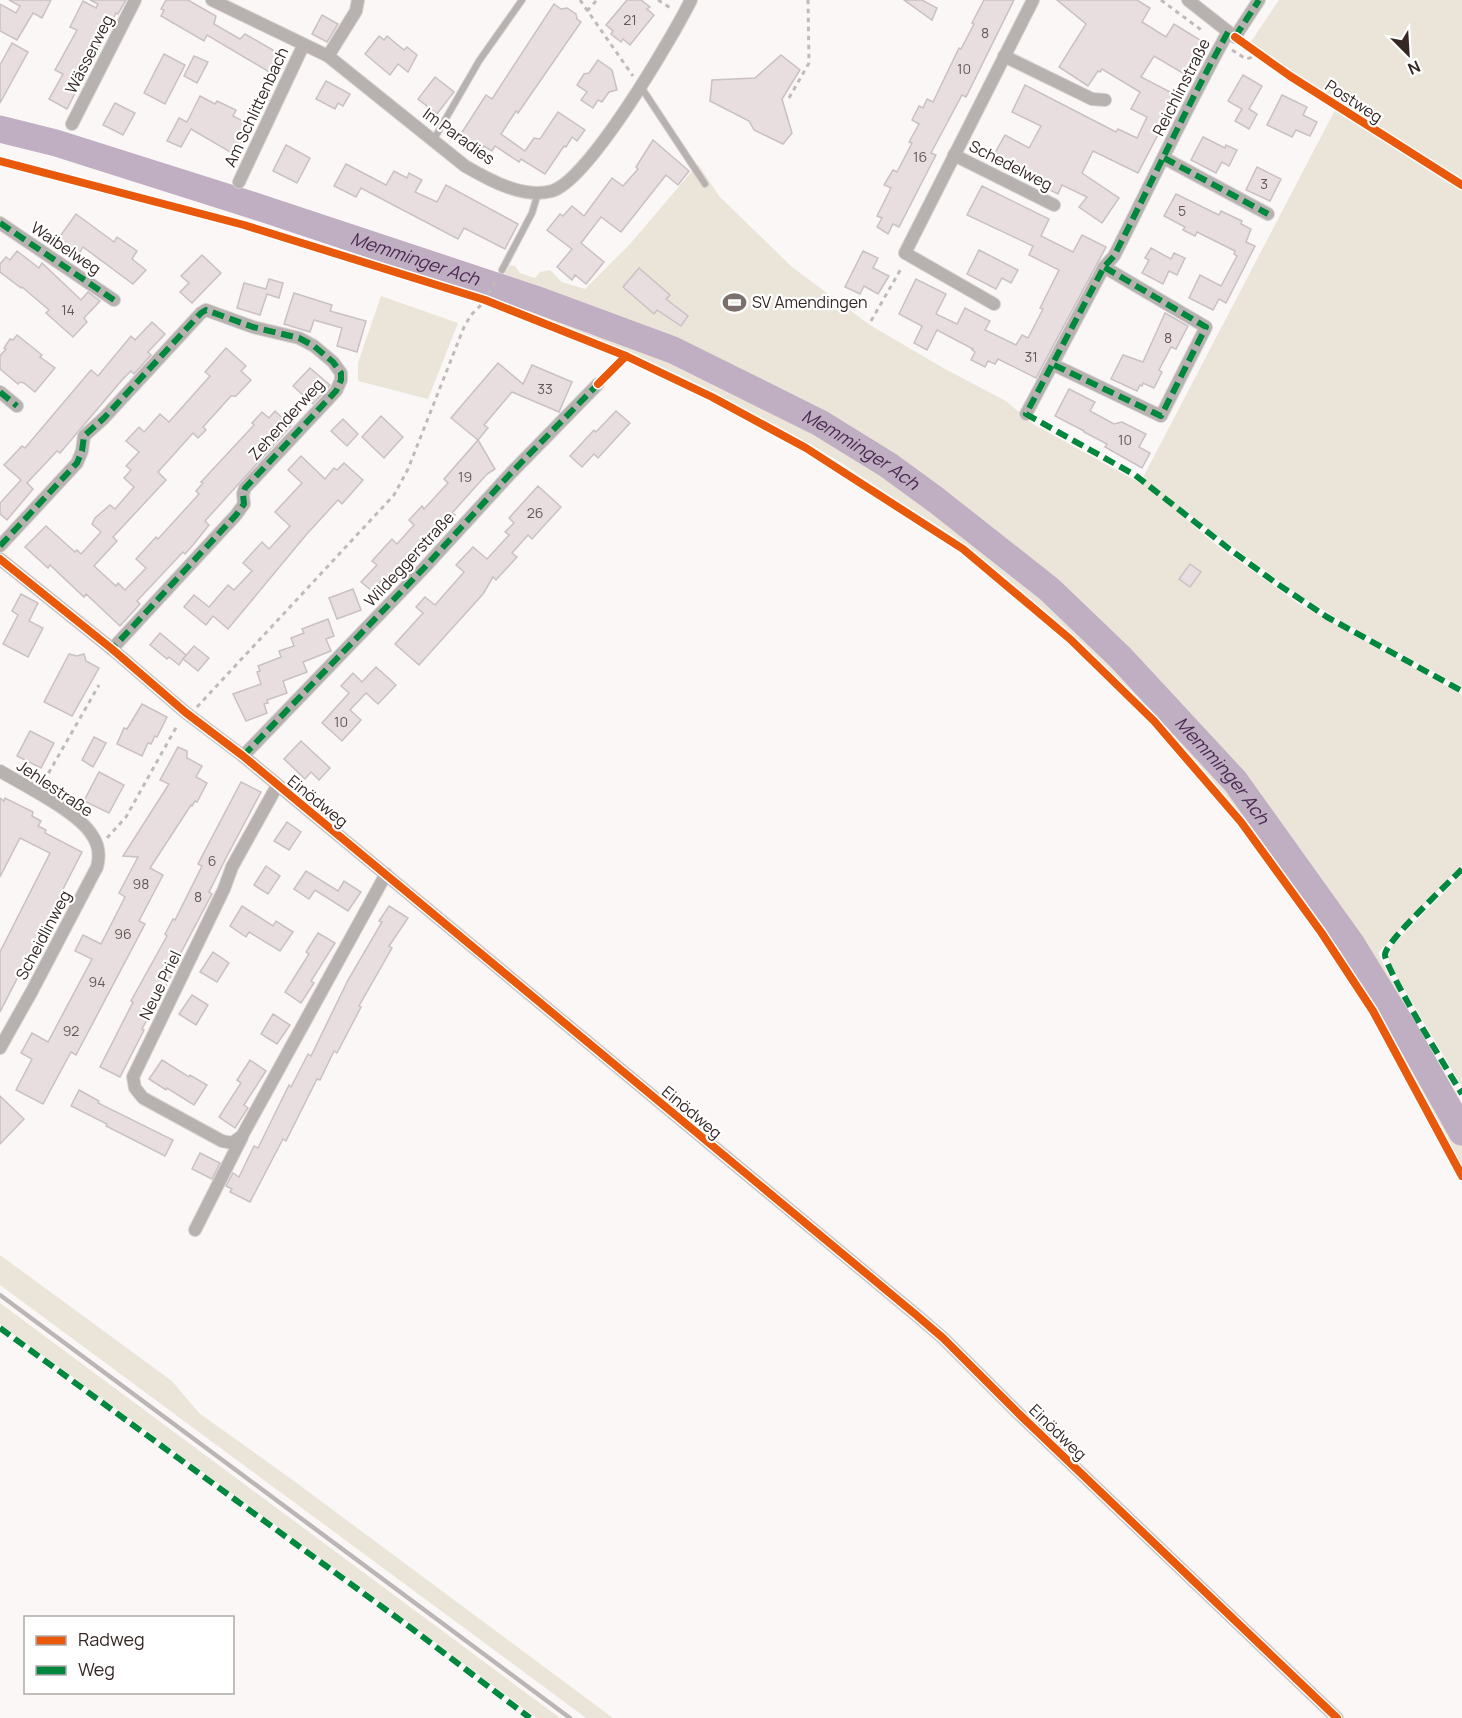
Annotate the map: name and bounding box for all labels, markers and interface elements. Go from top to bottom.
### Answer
house number: 21 [623,10,637,29]
street label: Wässerweg [60,11,118,97]
house number: 8 [981,23,989,42]
north arrow [1378,24,1438,84]
street label: Reichlinstraße [1147,35,1215,139]
street label: Am Schlittenbach [219,44,293,170]
text: N [1404,55,1424,80]
house number: 10 [957,59,971,78]
street label: Postweg [1321,74,1387,128]
street label: Im Paradies [419,102,499,170]
street label: Schedelweg [965,135,1057,195]
house number: 16 [913,147,927,166]
house number: 3 [1260,174,1268,193]
house number: 5 [1178,201,1186,220]
street label: Waibelweg [27,216,105,280]
water label: Memminger Ach [348,226,484,291]
sports icon: SV Amendingen [721,289,747,315]
place label: SV Amendingen [752,291,867,313]
house number: 14 [61,300,75,319]
house number: 8 [1164,328,1172,347]
house number: 31 [1024,347,1038,366]
street label: Zehenderweg [243,374,329,464]
house number: 33 [537,379,553,398]
water label: Memminger Ach [798,403,925,496]
house number: 10 [1118,430,1132,449]
house number: 19 [458,467,472,486]
house number: 26 [527,503,543,522]
street label: Wildeggerstraße [359,507,459,611]
water label: Memminger Ach [1170,711,1276,830]
house number: 10 [334,712,348,731]
street label: Jehlestraße [13,754,97,822]
street label: Einödweg [283,770,353,832]
house number: 6 [208,851,216,870]
house number: 98 [133,874,149,893]
street label: Scheidlinweg [10,886,76,984]
house number: 8 [194,887,202,906]
house number: 96 [114,924,132,943]
street label: Neue Priel [134,947,186,1023]
house number: 94 [89,972,105,991]
house number: 92 [63,1021,79,1040]
street label: Einödweg [657,1080,727,1144]
street label: Einödweg [1024,1399,1092,1465]
legend [24,1616,234,1694]
text: Radweg [78,1627,145,1651]
text: Weg [78,1657,115,1681]

